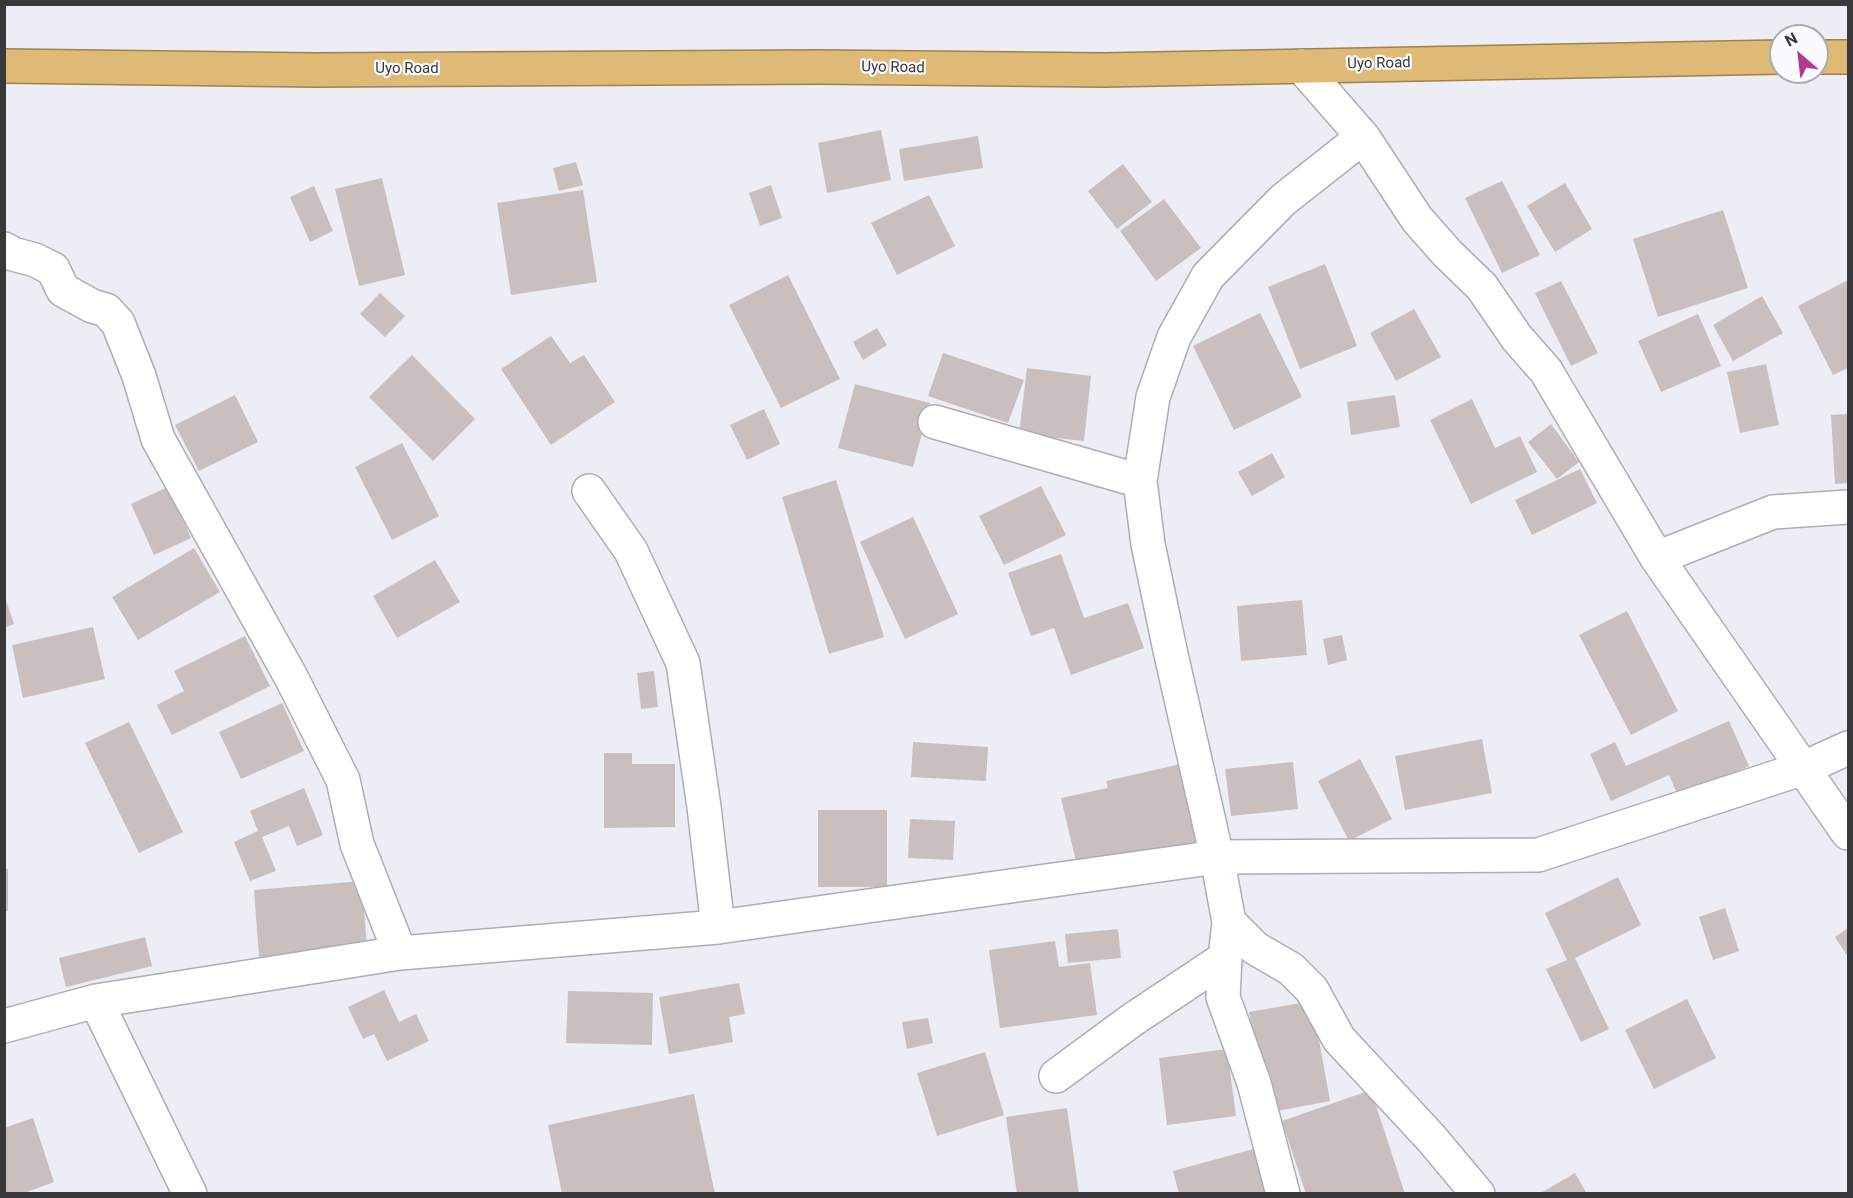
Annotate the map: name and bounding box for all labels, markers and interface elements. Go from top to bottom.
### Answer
north arrow [1769,24,1829,84]
text: N [1782,28,1801,50]
street label: Uyo Road [1347,54,1411,74]
street label: Uyo Road [861,58,925,78]
street label: Uyo Road [375,60,439,78]

